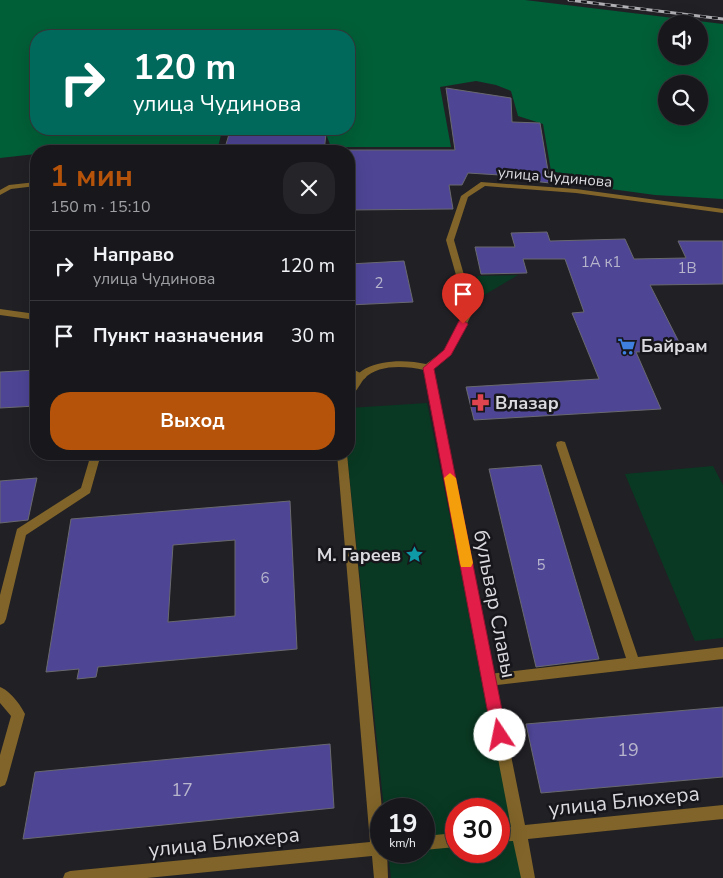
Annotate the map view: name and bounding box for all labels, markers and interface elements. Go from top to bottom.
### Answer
map controls [658,15,708,125]
button: sound [658,15,708,65]
text: 120 m [133,44,236,91]
icon: right [50,50,115,115]
button: search [658,75,708,125]
text: улица Чудинова [133,89,301,119]
text: 1 мин [50,156,133,197]
button: close [283,162,335,214]
street label: улица Чудинова [497,162,613,192]
text: 150 m · 15:10 [50,196,151,218]
text: Направо [93,242,174,268]
icon: right [50,252,78,280]
house number: 1А к1 [581,252,621,272]
text: 120 m [280,253,335,279]
house number: 1В [677,258,697,278]
text: улица Чудинова [93,268,215,290]
house number: 2 [374,273,384,293]
pin [442,273,484,324]
icon: arrive [449,280,477,308]
icon: arrive [50,322,78,350]
text: Пункт назначения [93,323,264,349]
text: 30 m [291,323,335,349]
place label: Байрам [641,334,708,358]
supermarket icon: Байрам [617,336,637,356]
place label: Влазар [495,391,559,415]
button: Выход [50,392,335,450]
pharmacy icon: Влазар [471,393,491,413]
street label: бульвар Славы [467,527,523,681]
place label: М. Гареев [317,543,401,567]
place icon: М. Гареев [405,545,425,565]
house number: 5 [536,555,546,575]
house number: 6 [260,568,270,588]
position arrow [473,708,525,760]
house number: 19 [617,738,639,762]
house number: 17 [171,778,193,802]
street label: улица Блюхера [547,779,701,823]
speed limit sign: 30 [445,798,510,863]
text: 19 [387,807,418,841]
street label: улица Блюхера [147,820,301,864]
text: km/h [389,835,416,851]

